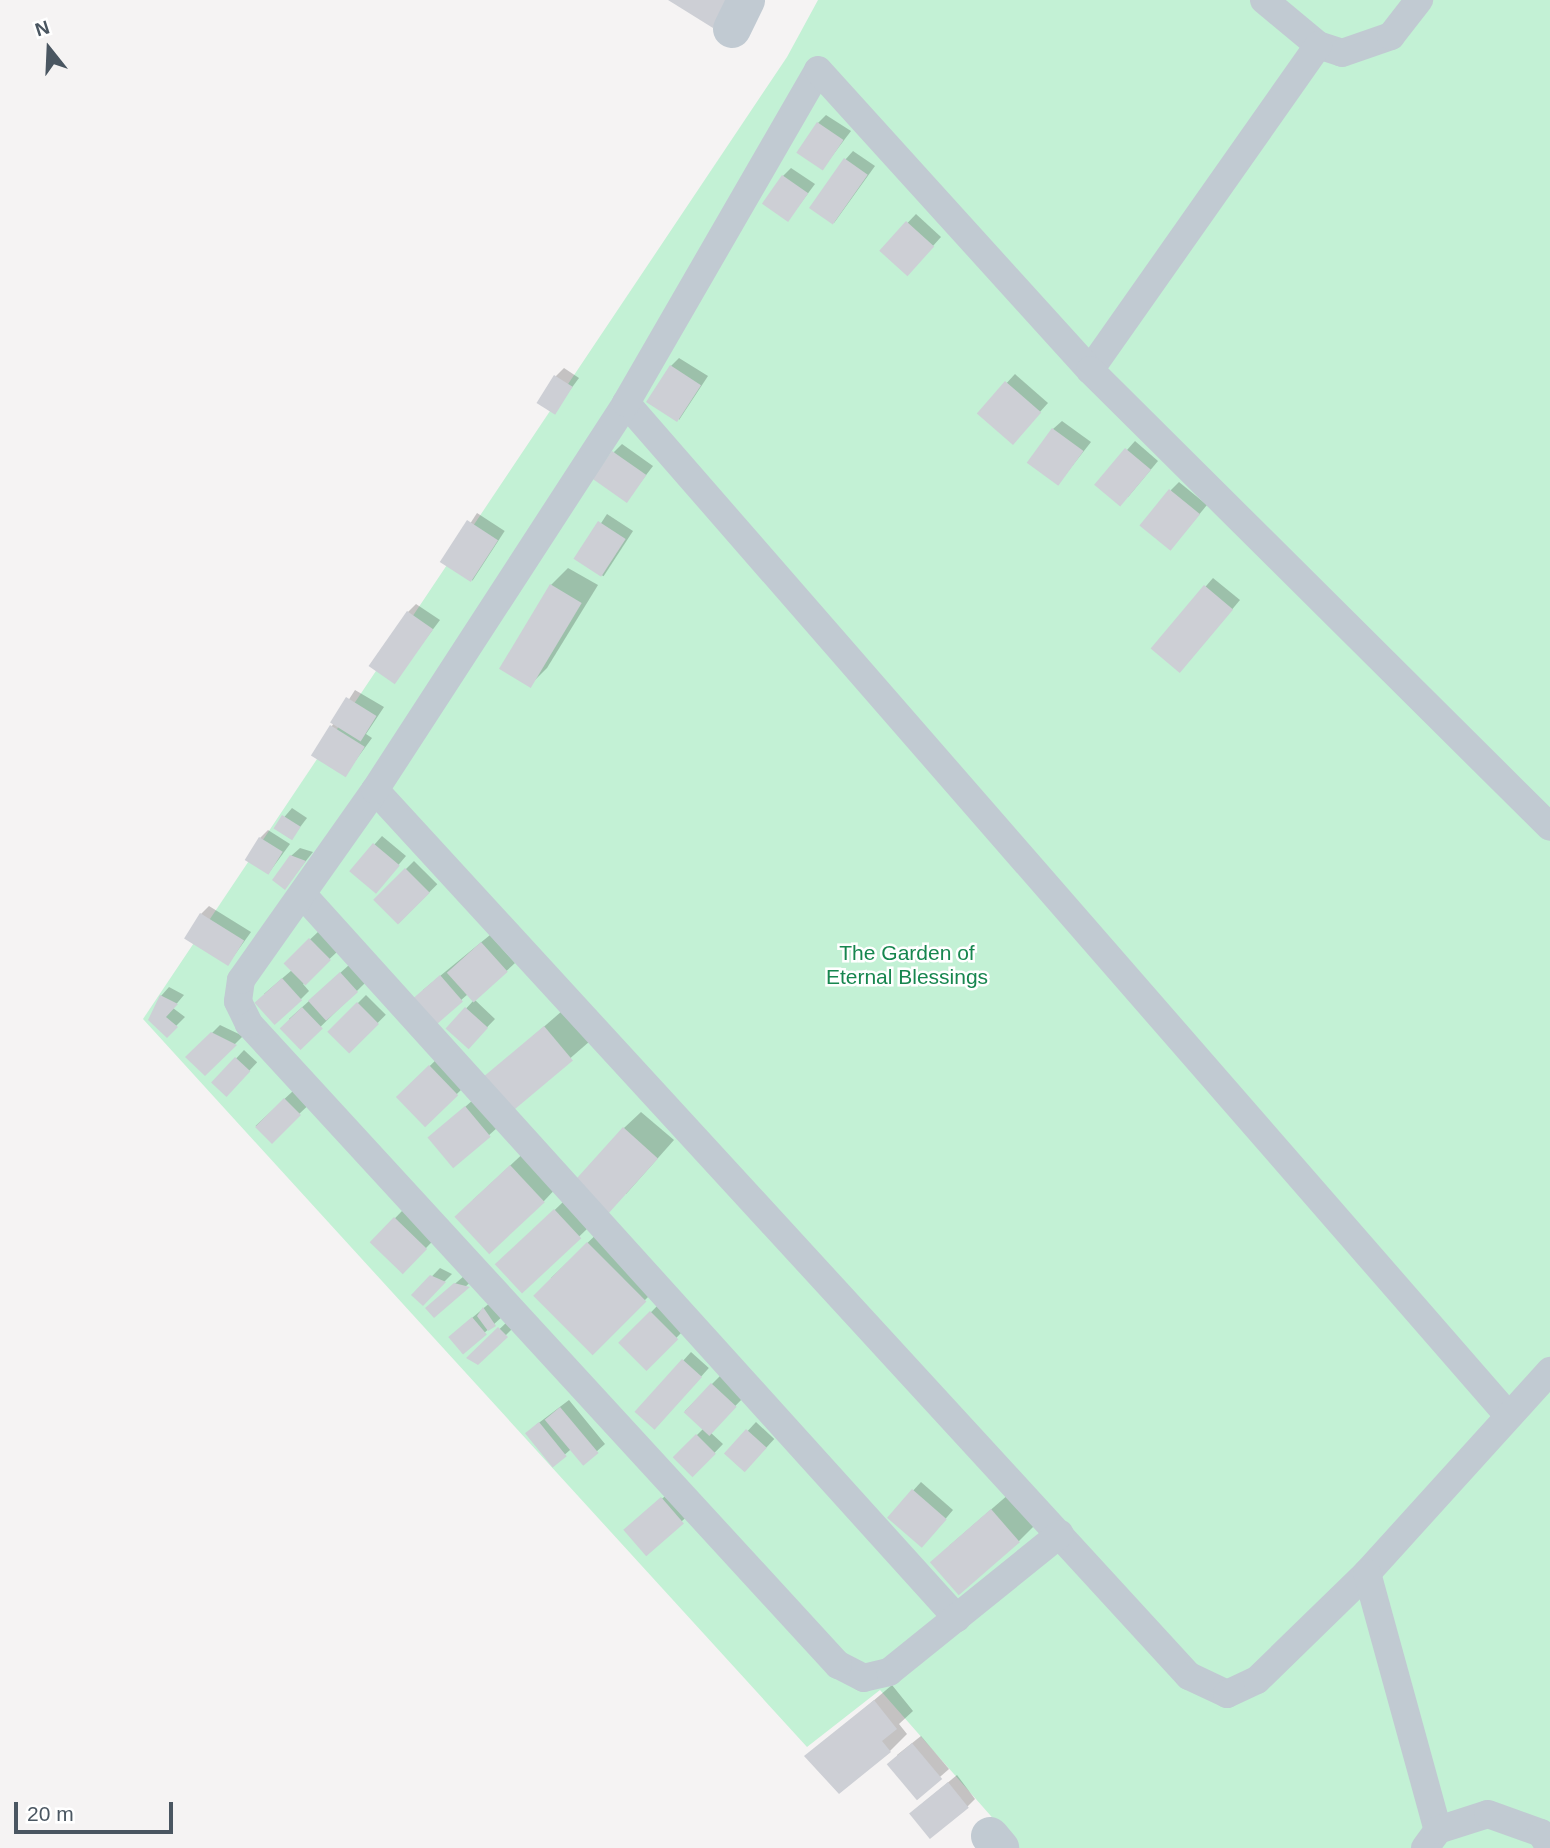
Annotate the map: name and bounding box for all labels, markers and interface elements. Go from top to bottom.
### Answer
north arrow [14,14,84,84]
text: N [33,16,52,41]
park label: The Garden of Eternal Blessings [826,940,988,990]
scale bar [18,1788,177,1832]
text: 20 m [27,1802,74,1825]

